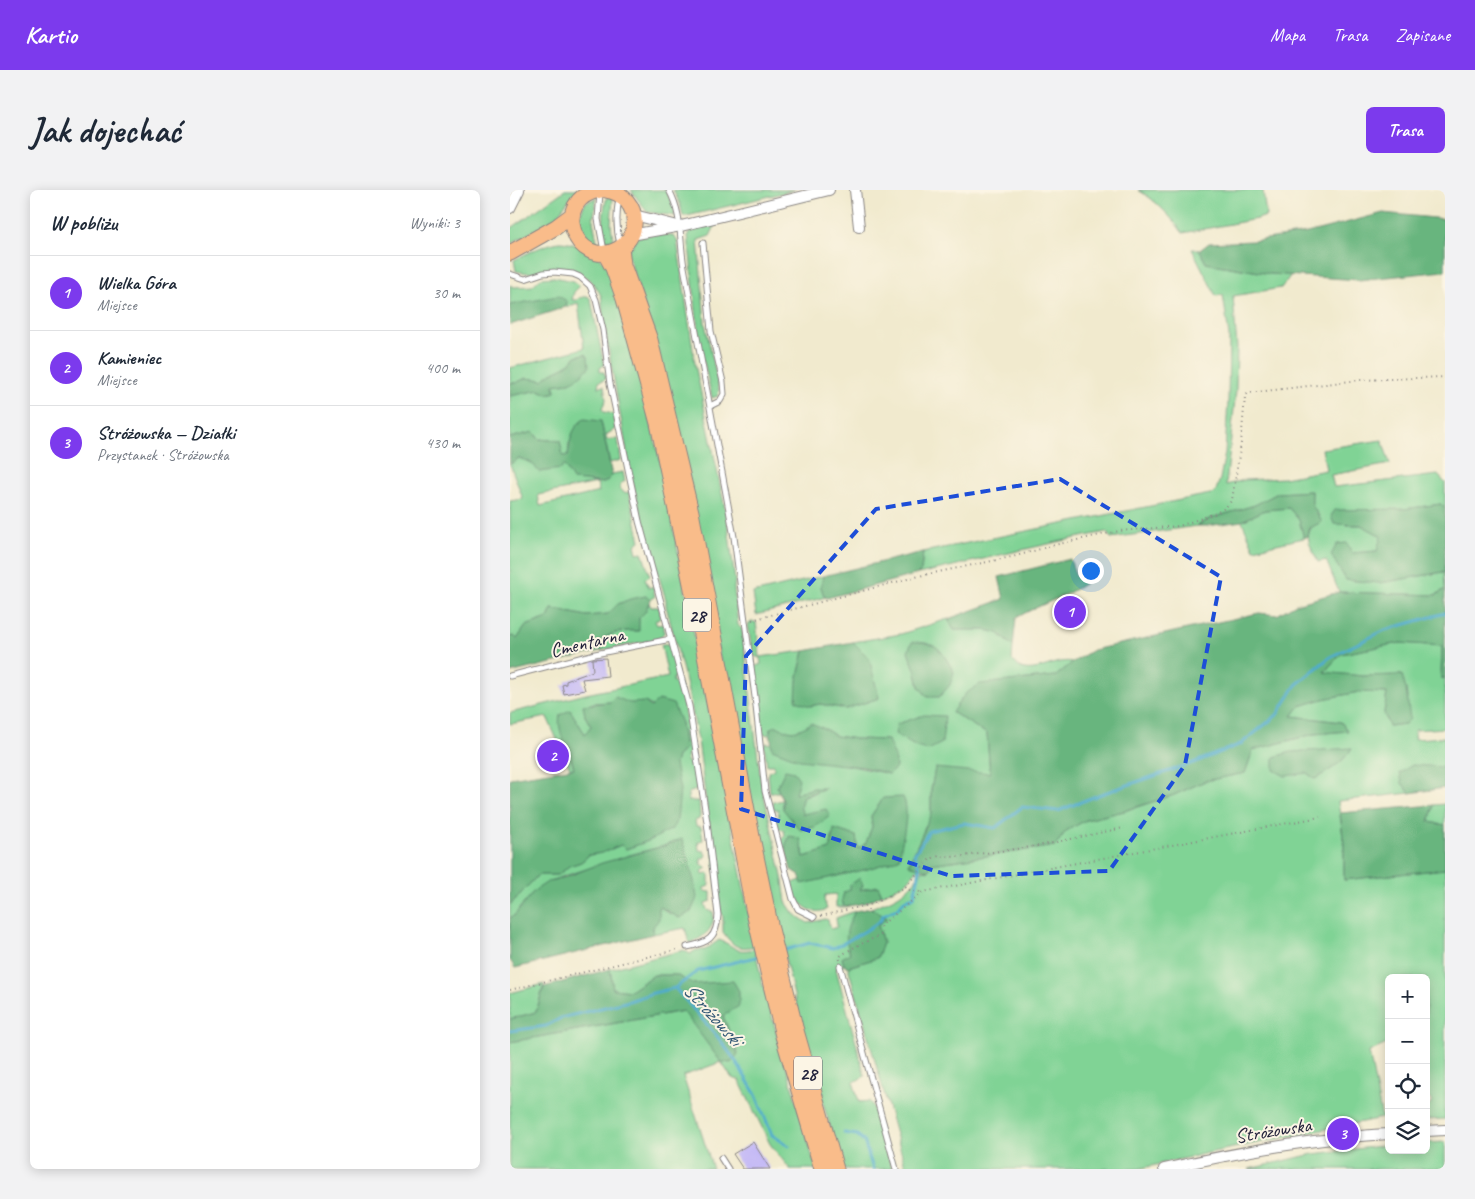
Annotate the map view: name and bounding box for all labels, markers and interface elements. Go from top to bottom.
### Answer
text: Kartio [25,20,77,50]
text: Mapa [1270,24,1305,46]
text: Trasa [1333,24,1367,46]
text: Zapisane [1395,24,1450,46]
button: Trasa [1366,107,1445,153]
text: Jak dojechać [30,108,181,153]
text: W pobliżu [50,210,117,236]
text: Wyniki: 3 [409,213,460,233]
text: Wielka Góra [97,271,176,295]
text: 1 [62,283,70,303]
text: 30 m [433,283,460,303]
text: Miejsce [97,295,137,315]
text: Kamieniec [97,346,161,370]
text: 2 [62,358,70,378]
text: 400 m [426,358,460,378]
text: Miejsce [97,370,137,390]
text: Stróżowska — Działki [97,421,235,445]
text: 3 [62,433,70,453]
text: 430 m [426,433,460,453]
text: Przystanek · Stróżowska [97,445,229,465]
your location [1078,558,1104,584]
pin: 1 [1054,593,1086,631]
road number: 28 [683,598,711,632]
street label: Cmentarna [548,621,628,663]
pin: 2 [537,737,569,775]
map controls [1385,974,1430,1154]
button: + [1385,974,1430,1019]
water label: Stróżowski [678,977,751,1055]
button: − [1385,1019,1430,1064]
road number: 28 [794,1056,822,1090]
button: locate [1385,1064,1430,1109]
button: layers [1385,1109,1430,1154]
street label: Stróżowska [1233,1112,1315,1149]
pin: 3 [1327,1115,1359,1153]

